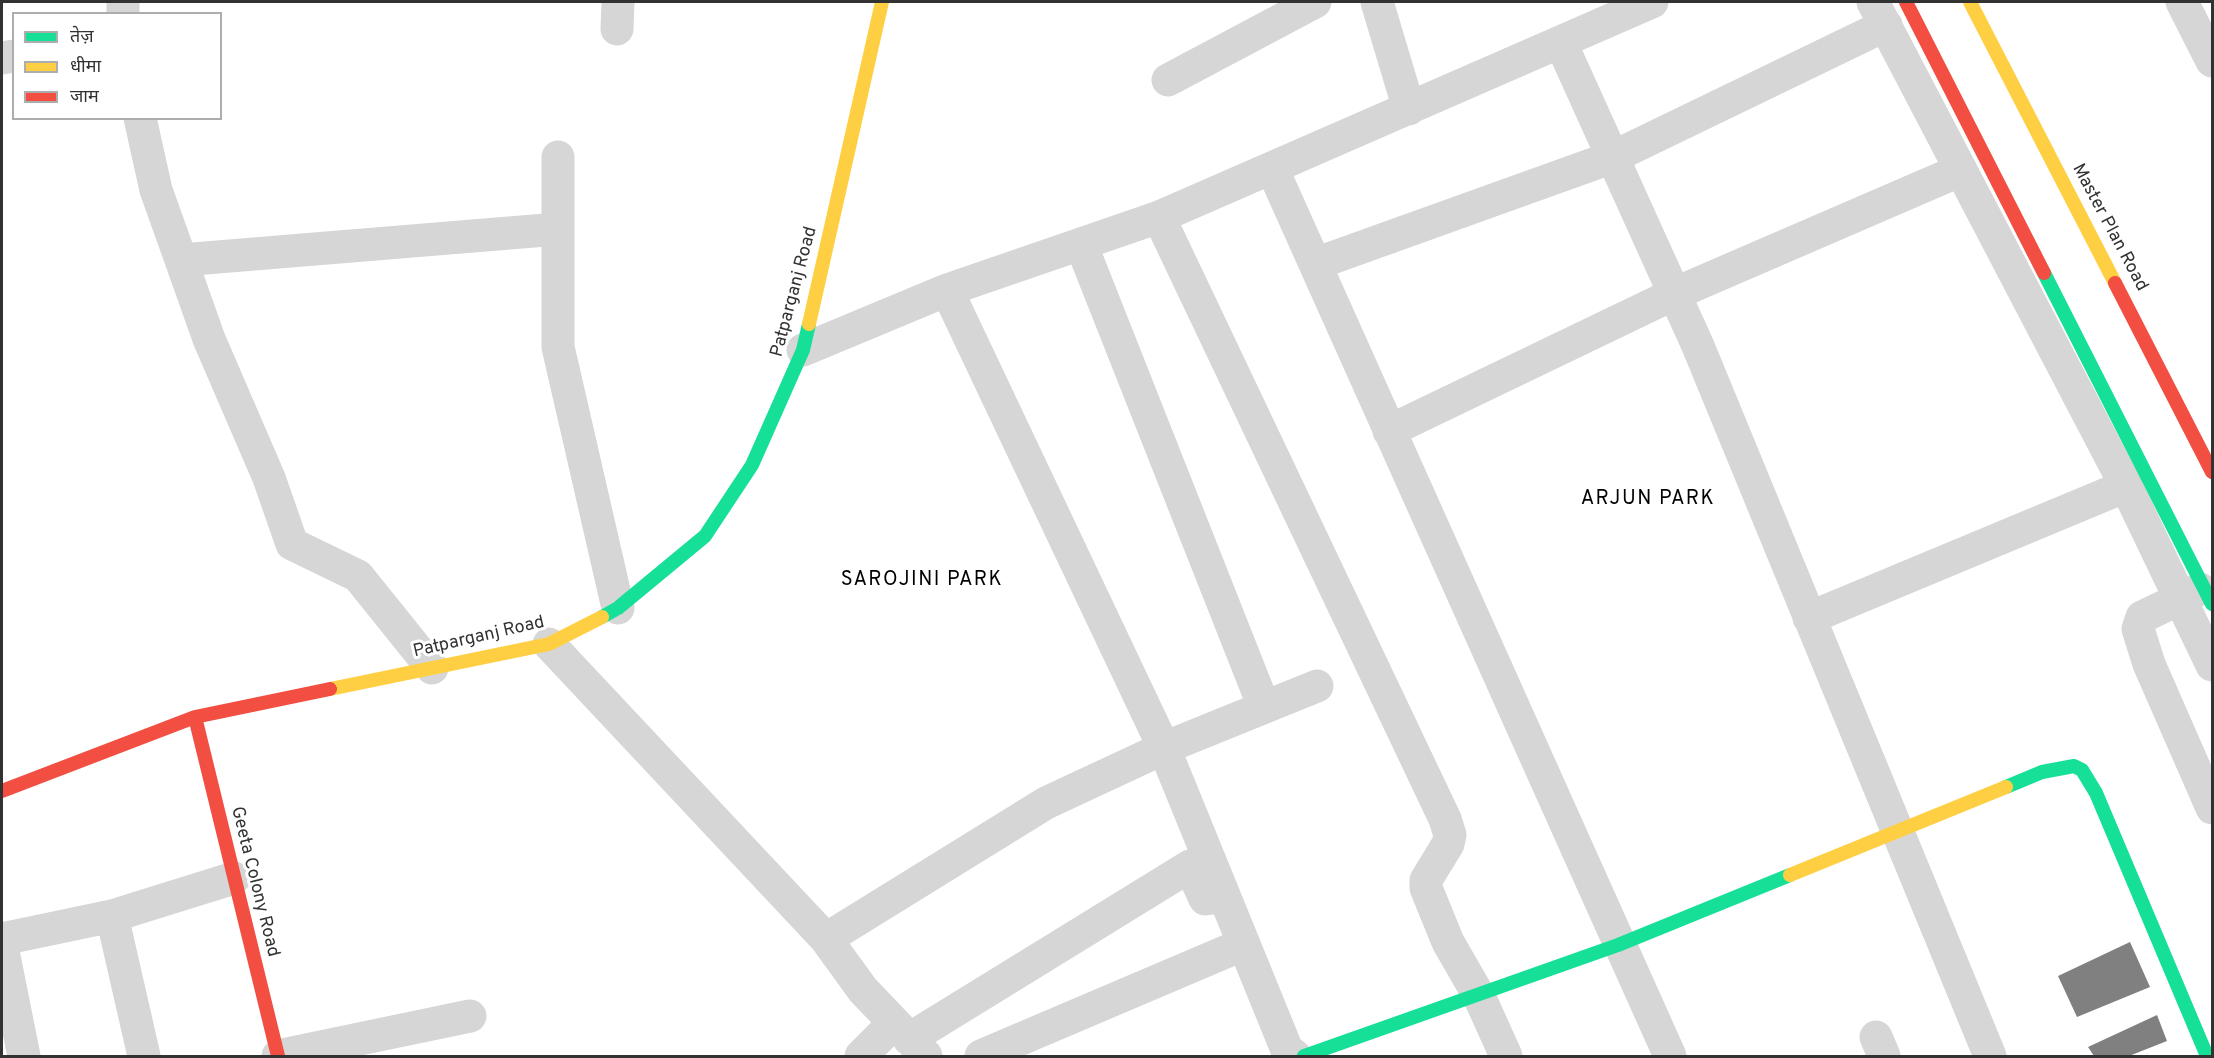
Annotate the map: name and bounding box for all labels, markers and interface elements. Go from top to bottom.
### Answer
legend [12,12,222,120]
text: तेज़ [70,26,94,49]
text: धीमा [70,56,101,79]
text: जाम [70,86,99,109]
street label: Master Plan Road [2066,161,2152,295]
street label: Patparganj Road [767,224,823,360]
district label: ARJUN PARK [1581,488,1715,512]
district label: SAROJINI PARK [841,569,1003,593]
street label: Patparganj Road [411,612,547,664]
street label: Geeta Colony Road [225,805,283,959]

